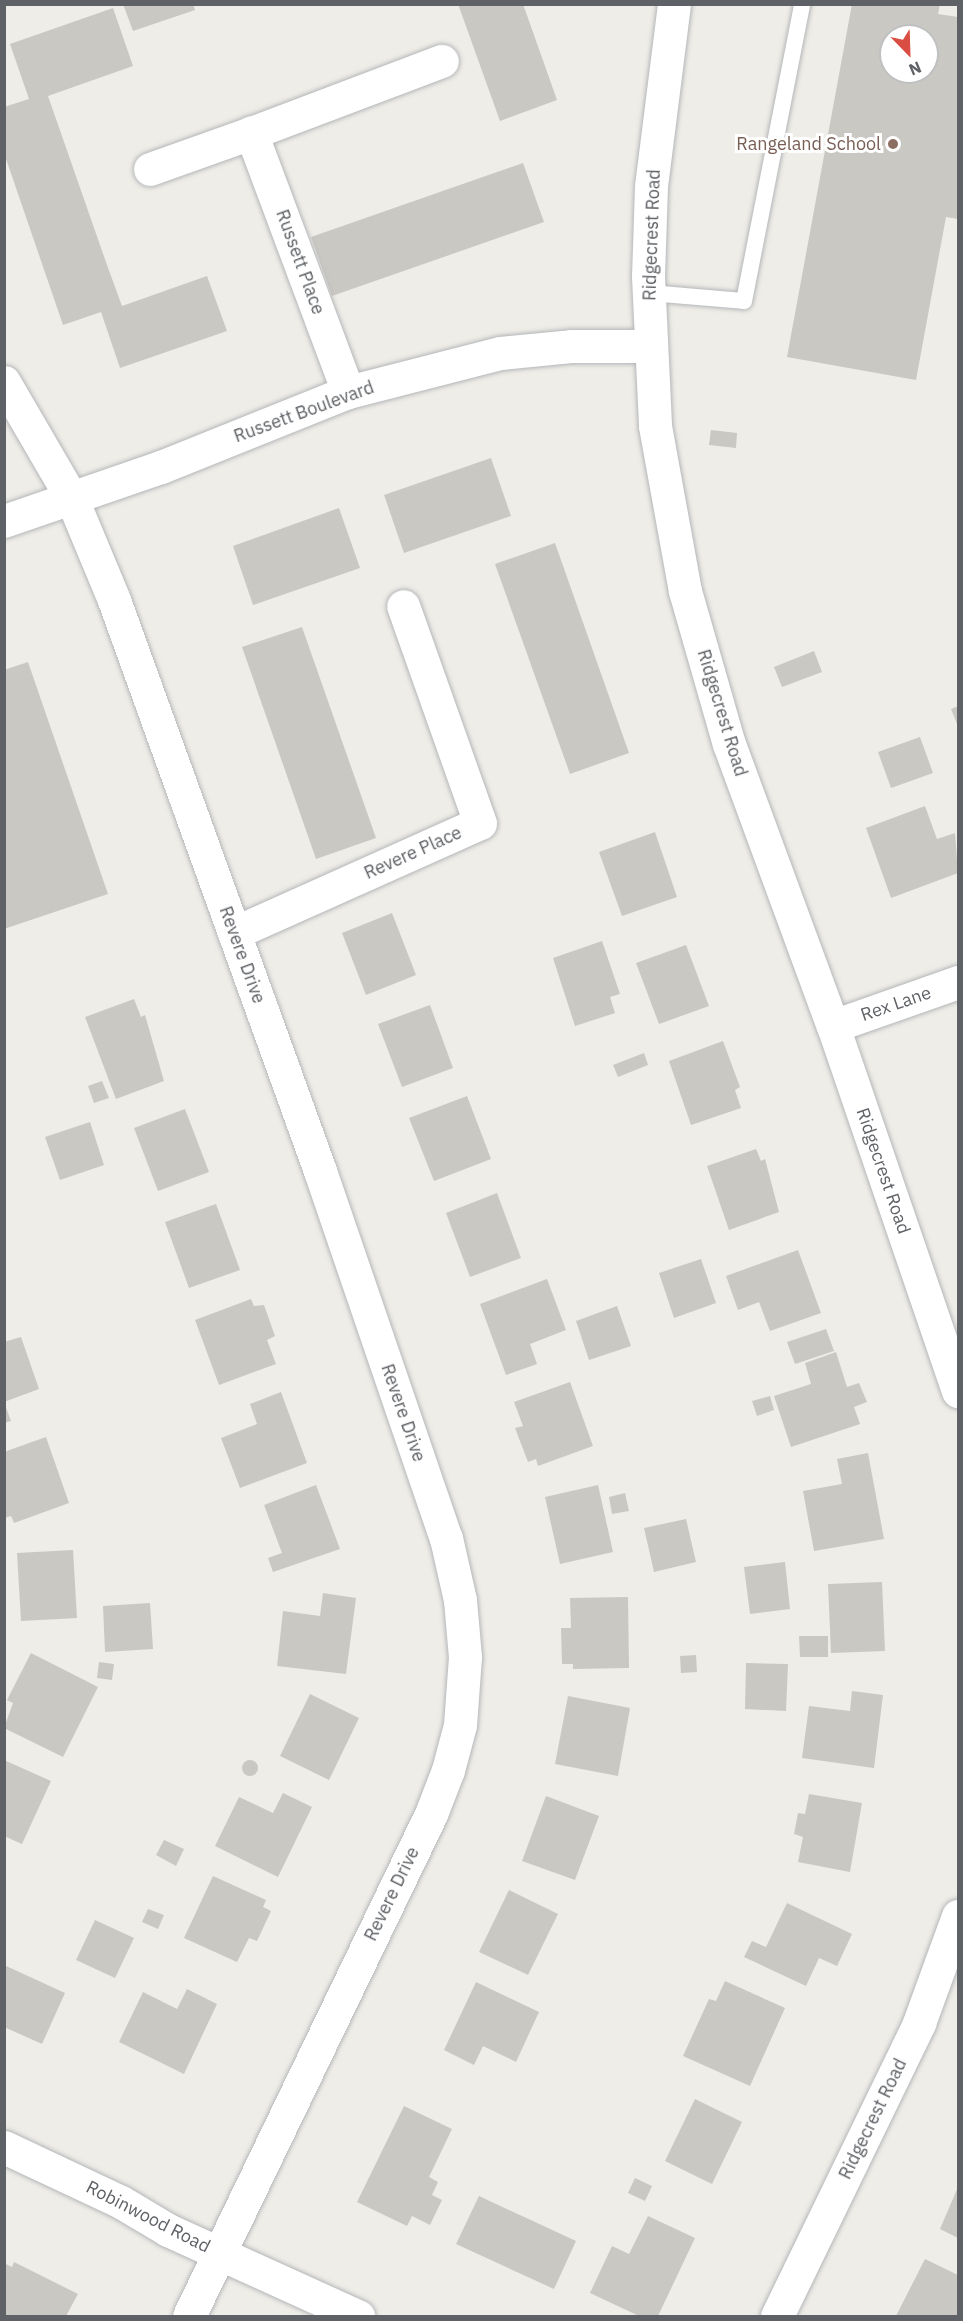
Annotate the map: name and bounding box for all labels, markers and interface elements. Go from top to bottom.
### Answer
north arrow [879,24,939,84]
text: N [906,57,924,80]
place label: Rangeland School [736,133,881,155]
marker: Rangeland School [886,137,900,151]
street label: Ridgecrest Road [639,169,665,301]
street label: Russett Place [271,207,329,317]
street label: Russett Boulevard [231,377,377,447]
street label: Ridgecrest Road [692,647,752,779]
street label: Revere Place [361,822,465,884]
street label: Revere Drive [214,903,270,1007]
street label: Rex Lane [858,982,934,1026]
street label: Ridgecrest Road [851,1105,915,1237]
street label: Revere Drive [376,1361,430,1465]
street label: Revere Drive [360,1843,424,1945]
street label: Ridgecrest Road [834,2055,912,2183]
street label: Robinwood Road [82,2176,214,2258]

